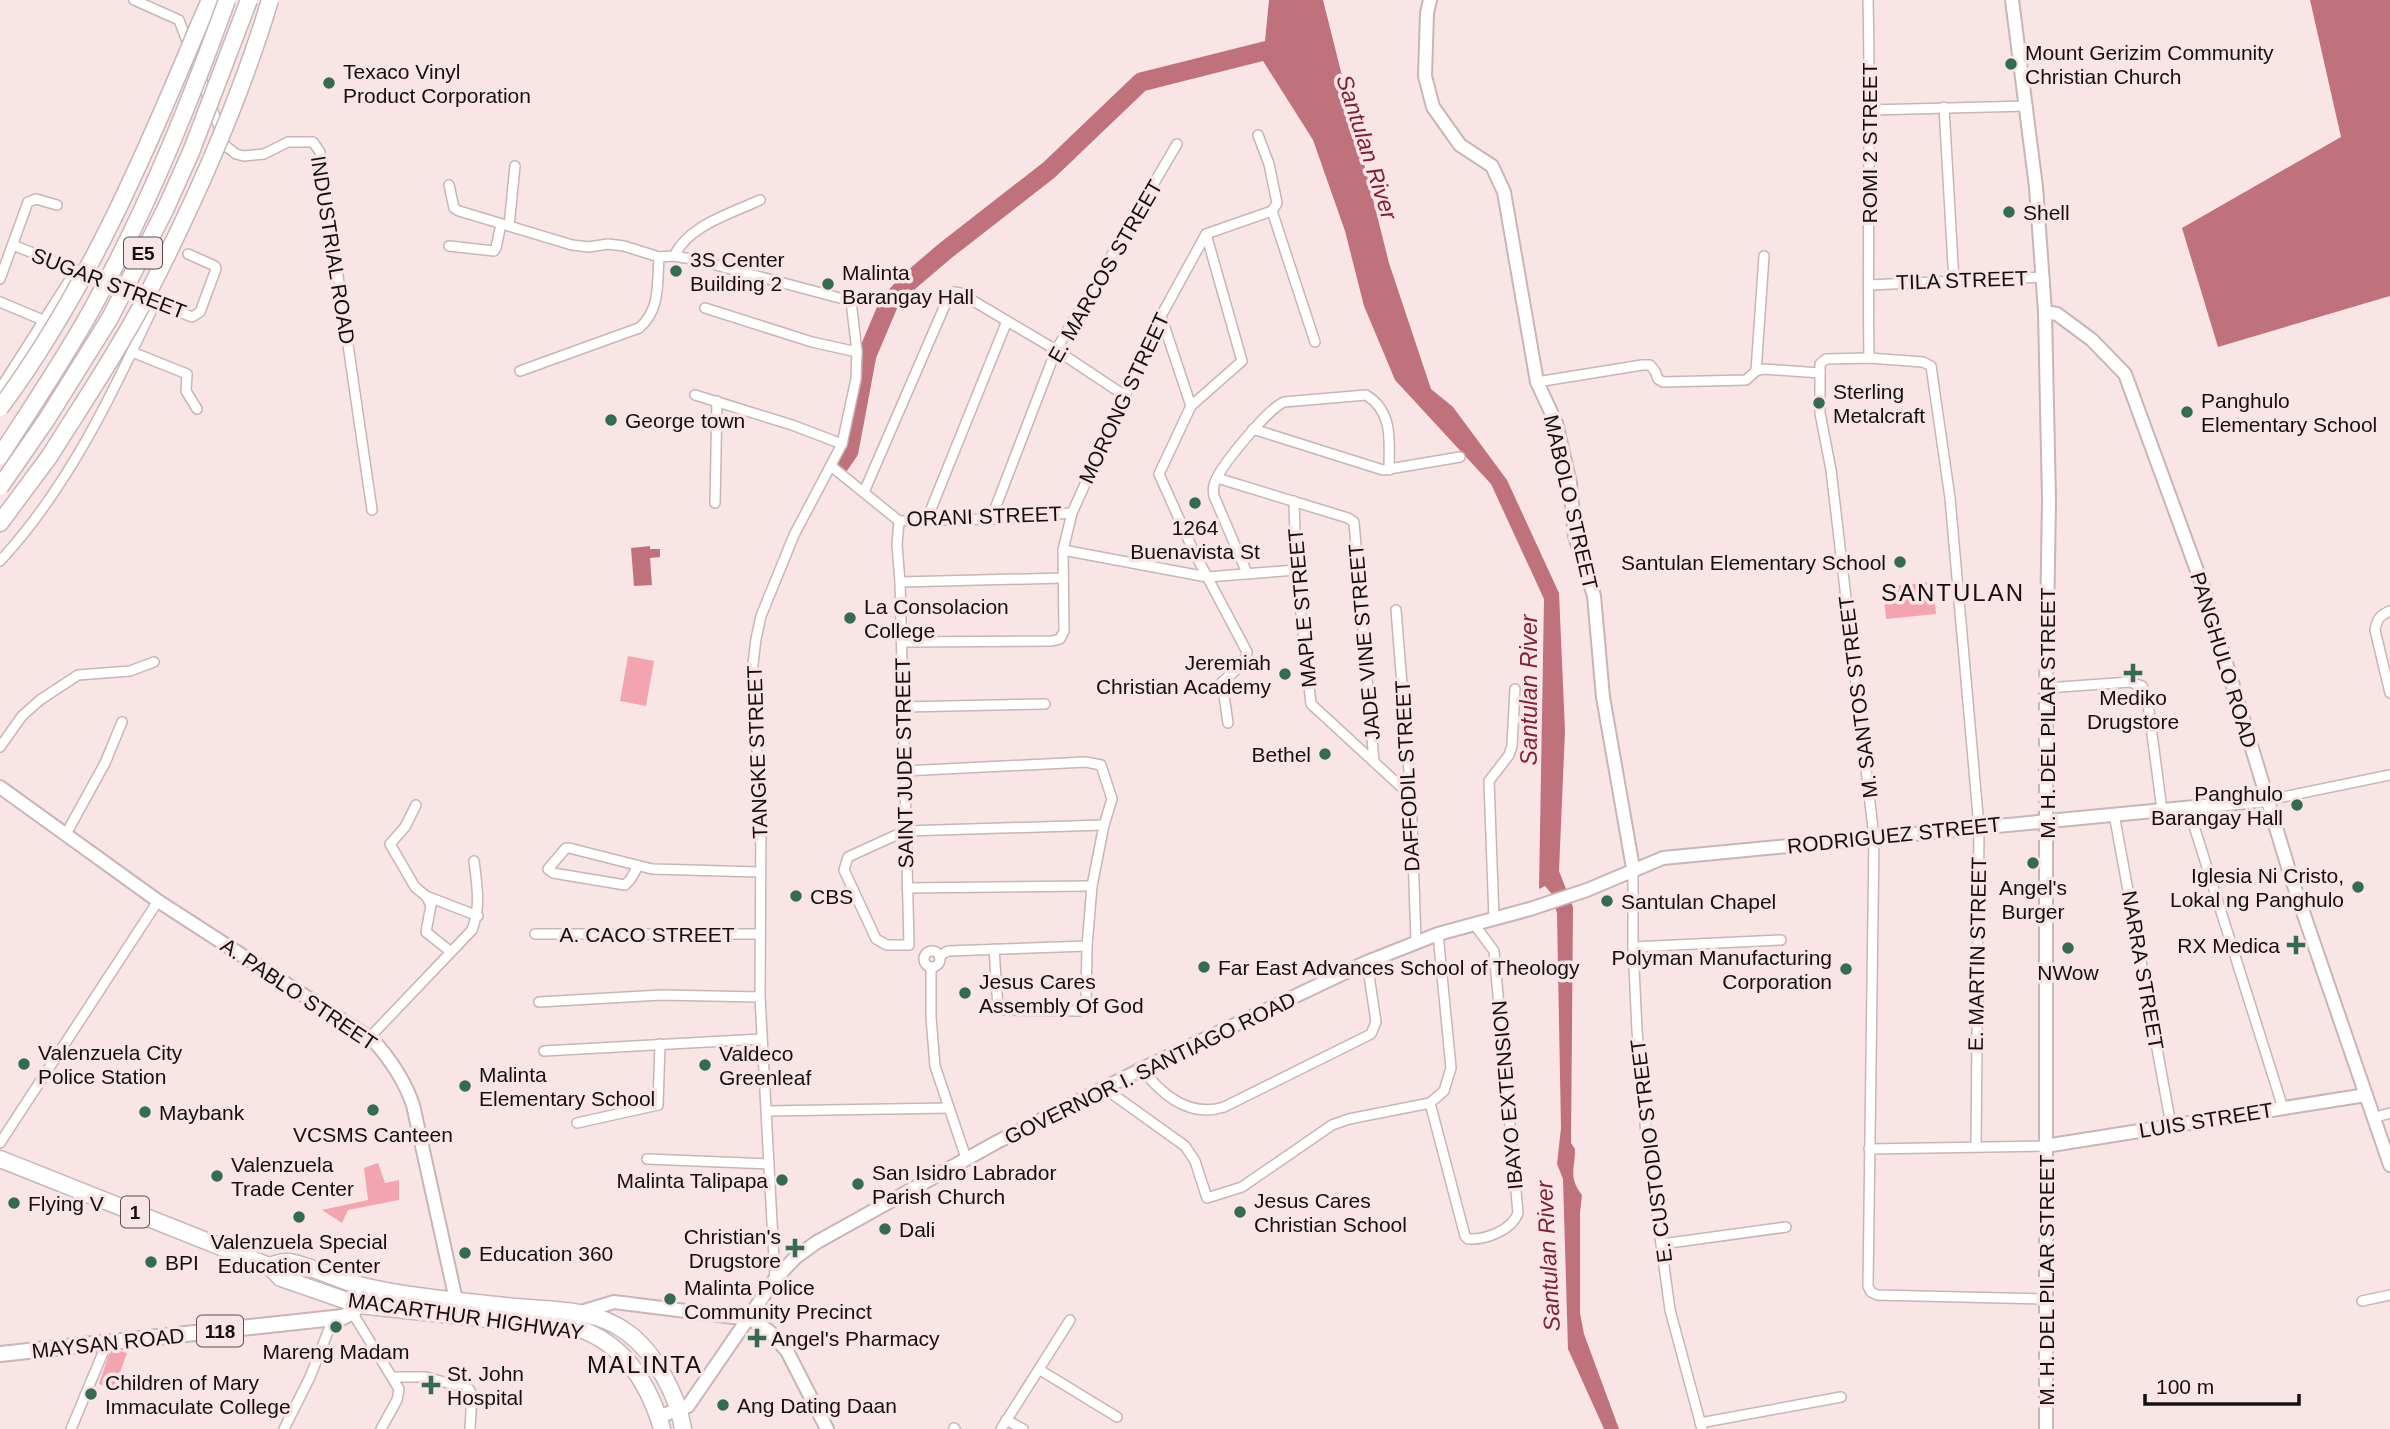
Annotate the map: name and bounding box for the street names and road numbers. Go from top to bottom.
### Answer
street label: ROMI 2 STREET [1858,62,1881,224]
street label: INDUSTRIAL ROAD [307,154,359,346]
street label: E. MARCOS STREET [1043,176,1167,366]
road number: E5 [124,238,162,268]
street label: SUGAR STREET [29,243,190,323]
street label: TILA STREET [1896,266,2028,294]
street label: MORONG STREET [1074,309,1174,487]
street label: MABOLO STREET [1540,412,1602,592]
street label: ORANI STREET [906,502,1062,530]
street label: MAPLE STREET [1284,527,1320,689]
street label: JADE VINE STREET [1344,543,1384,741]
street label: PANGHULO ROAD [2186,569,2262,751]
street label: M. H. DEL PILAR STREET [2036,587,2059,839]
street label: M. SANTOS STREET [1834,594,1882,800]
street label: SAINT JUDE STREET [891,657,917,869]
street label: TANGKE STREET [742,665,772,839]
street label: DAFFODIL STREET [1390,679,1424,872]
street label: RODRIGUEZ STREET [1786,812,2002,858]
street label: E. MARTIN STREET [1964,856,1990,1051]
street label: NARRA STREET [2118,889,2168,1051]
street label: A. CACO STREET [559,923,735,946]
street label: A. PABLO STREET [217,933,381,1055]
street label: GOVERNOR I. SANTIAGO ROAD [1001,987,1299,1149]
street label: IBAYO EXTENSION [1487,999,1527,1191]
street label: E. CUSTODIO STREET [1626,1038,1676,1264]
street label: LUIS STREET [2137,1098,2275,1142]
street label: M. H. DEL PILAR STREET [2035,1154,2058,1406]
road number: 1 [121,1196,149,1228]
street label: MACARTHUR HIGHWAY [347,1288,585,1344]
road number: 118 [197,1316,243,1346]
street label: MAYSAN ROAD [30,1324,186,1362]

